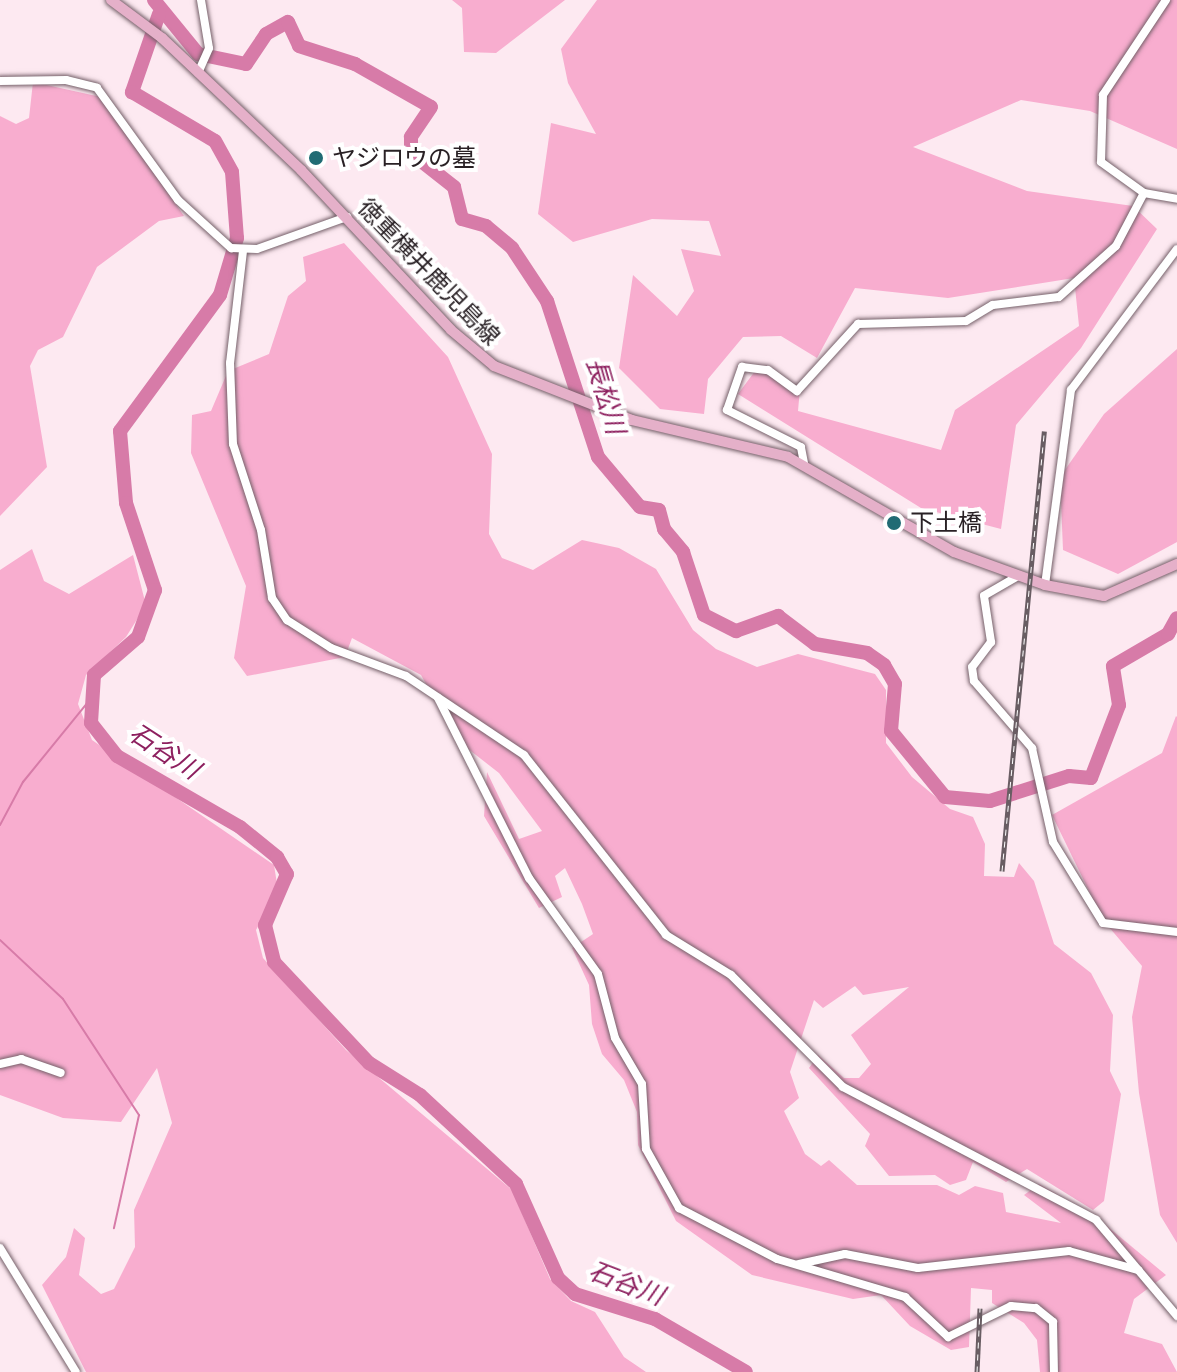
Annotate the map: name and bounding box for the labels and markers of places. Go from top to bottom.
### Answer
place label: ヤジロウの墓 [332,144,476,172]
marker: ヤジロウの墓 [307,149,325,167]
place label: 下土橋 [910,509,982,537]
marker: 下土橋 [885,514,903,532]

